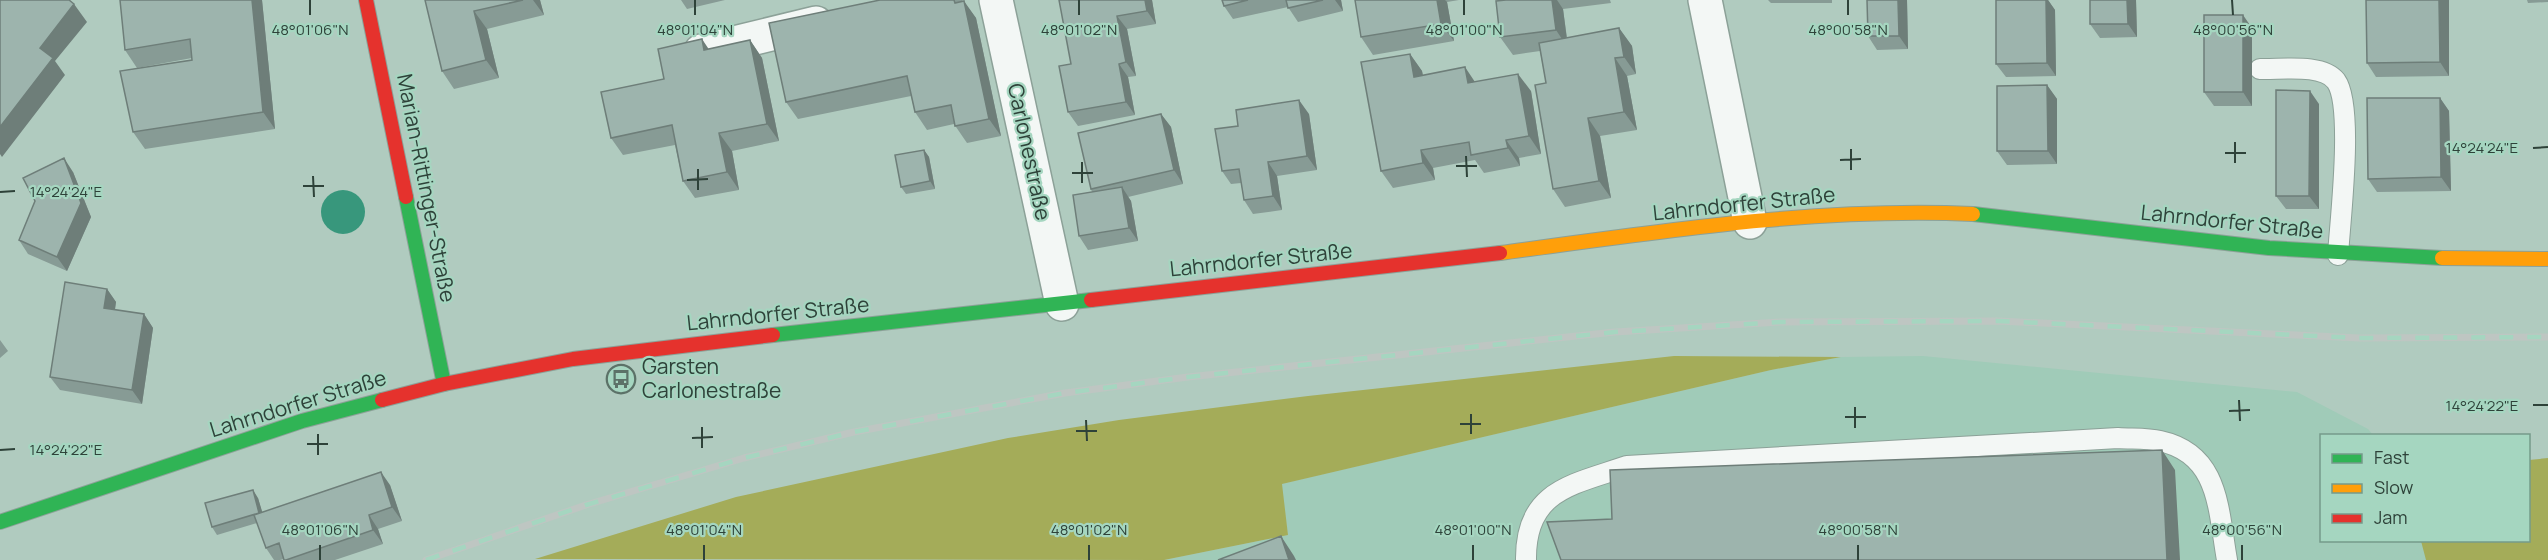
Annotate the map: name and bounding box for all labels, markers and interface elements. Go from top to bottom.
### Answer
text: 48°01'06"N [271,19,349,40]
text: 48°01'04"N [657,19,733,40]
text: 48°01'02"N [1041,19,1117,40]
text: 48°01'00"N [1426,19,1502,40]
text: 48°00'58"N [1808,19,1888,40]
text: 48°00'56"N [2193,19,2273,40]
street label: Marian-Rittinger-Straße [391,71,463,304]
street label: Carlonestraße [1002,81,1058,223]
text: 14°24'24"E [2446,137,2518,158]
street label: Lahrndorfer Straße [1651,179,1837,227]
text: 14°24'24"E [30,181,102,202]
street label: Lahrndorfer Straße [2139,197,2325,245]
street label: Lahrndorfer Straße [1168,235,1354,283]
street label: Lahrndorfer Straße [685,289,871,337]
place label: Garsten Carlonestraße [642,352,781,404]
street label: Lahrndorfer Straße [206,363,389,443]
bus stop icon: Garsten Carlonestraße [605,363,637,395]
text: 14°24'22"E [2446,395,2518,416]
legend [2320,434,2530,542]
text: 14°24'22"E [30,439,102,460]
text: Fast [2374,445,2409,469]
text: Slow [2374,475,2414,499]
text: Jam [2374,505,2408,529]
text: 48°01'06"N [281,519,359,540]
text: 48°01'04"N [666,519,742,540]
text: 48°01'02"N [1051,519,1127,540]
text: 48°01'00"N [1435,519,1511,540]
text: 48°00'58"N [1818,519,1898,540]
text: 48°00'56"N [2202,519,2282,540]

